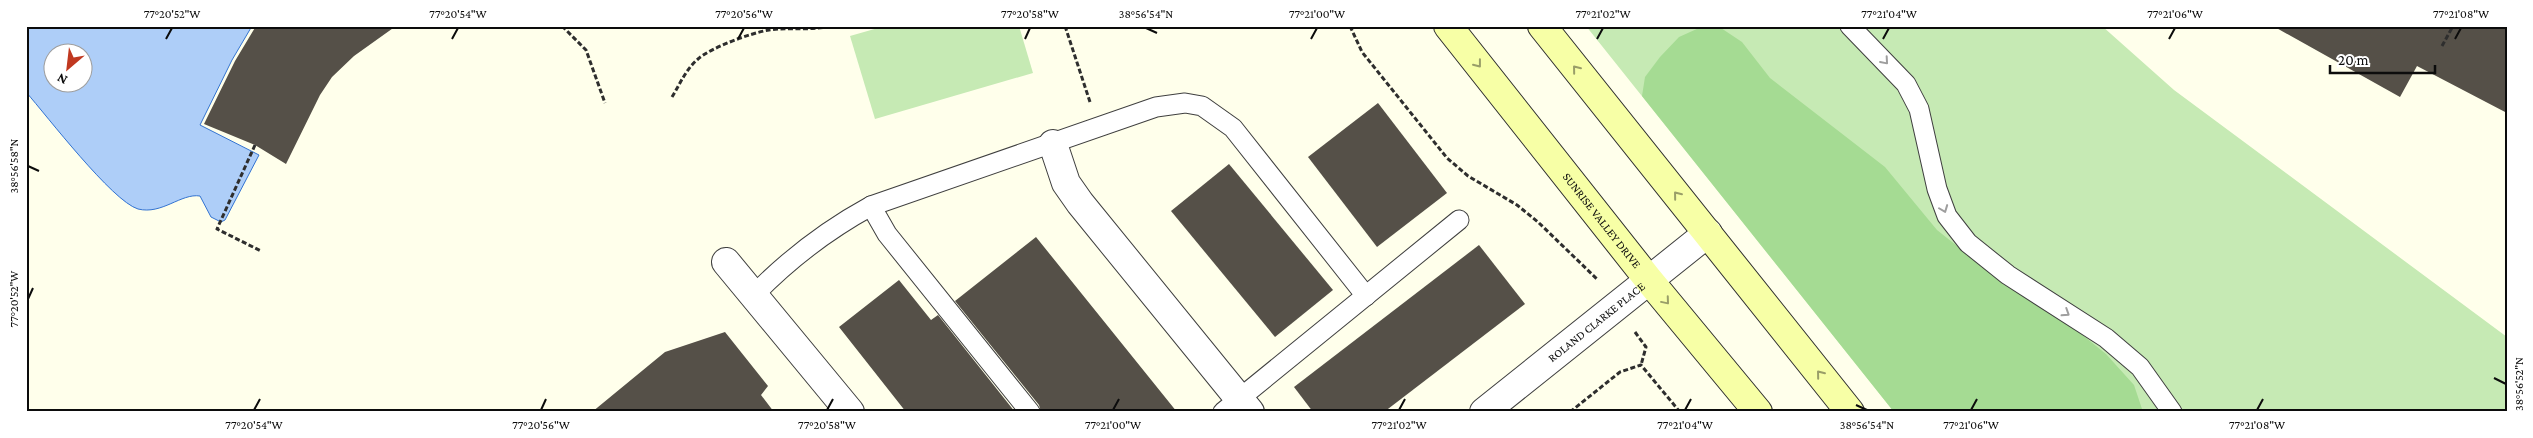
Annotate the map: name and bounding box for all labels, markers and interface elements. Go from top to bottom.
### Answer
text: 77°20'52"W [144,7,200,21]
text: 77°20'54"W [429,7,487,21]
text: 77°20'56"W [715,7,773,21]
text: 77°20'58"W [1001,7,1059,21]
text: 38°56'54"N [1119,7,1173,21]
text: 77°21'00"W [1289,7,1345,21]
text: 77°21'02"W [1576,7,1631,21]
text: 77°21'04"W [1861,7,1917,21]
text: 77°21'06"W [2147,7,2203,21]
text: 77°21'08"W [2433,7,2489,21]
north arrow [42,42,92,92]
scale bar [2330,42,2436,74]
text: 20 m [2338,52,2369,68]
one-way arrow [1879,55,1888,64]
one-way arrow [1472,59,1481,68]
one-way arrow [1572,65,1581,74]
text: N [54,70,70,89]
text: 38°56'58"N [7,138,21,193]
street label: SUNRISE VALLEY DRIVE [1560,170,1644,271]
one-way arrow [1674,192,1683,201]
one-way arrow [1938,204,1948,213]
text: 77°20'52"W [7,271,21,327]
street label: ROLAND CLARKE PLACE [1545,279,1648,365]
one-way arrow [1661,295,1669,304]
one-way arrow [2061,306,2070,316]
text: 38°56'52"N [2512,357,2526,411]
one-way arrow [1817,371,1825,380]
text: 77°20'54"W [225,418,283,432]
text: 77°20'56"W [512,418,570,432]
text: 77°20'58"W [798,418,856,432]
text: 77°21'00"W [1085,418,1141,432]
text: 77°21'02"W [1372,418,1427,432]
text: 77°21'04"W [1657,418,1713,432]
text: 38°56'54"N [1840,418,1894,432]
text: 77°21'06"W [1943,418,1999,432]
text: 77°21'08"W [2229,418,2285,432]

